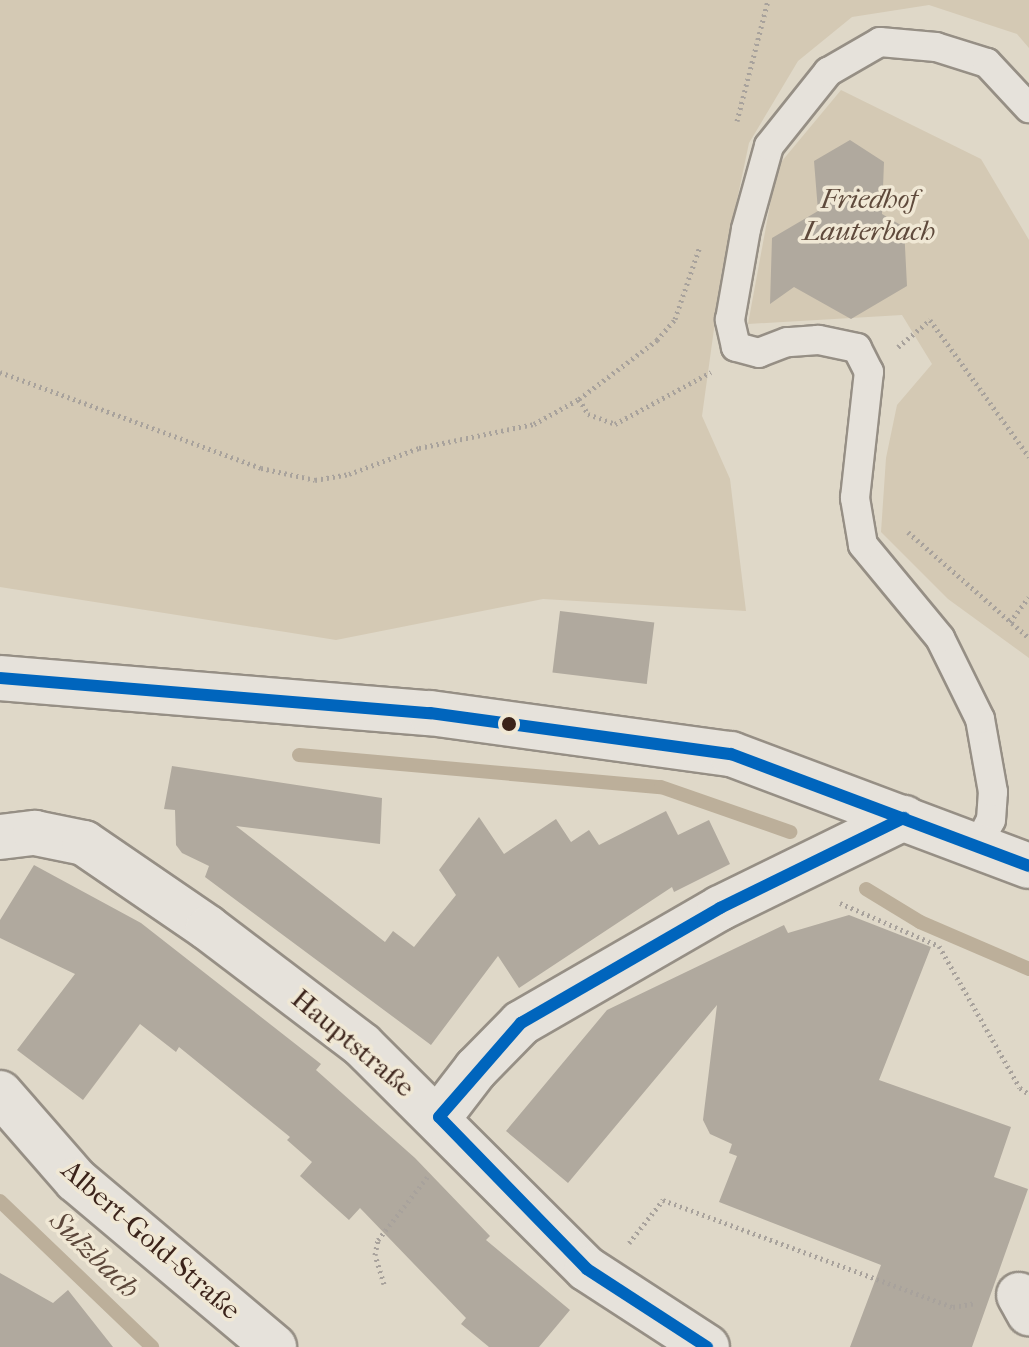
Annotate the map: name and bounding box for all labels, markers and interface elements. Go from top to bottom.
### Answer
park label: Friedhof Lauterbach [803,182,935,248]
unlabelled marker [501,716,517,732]
street label: Hauptstraße [285,982,421,1104]
street label: Albert-Gold-Straße [55,1153,247,1327]
water label: Sulzbach [42,1203,146,1307]

